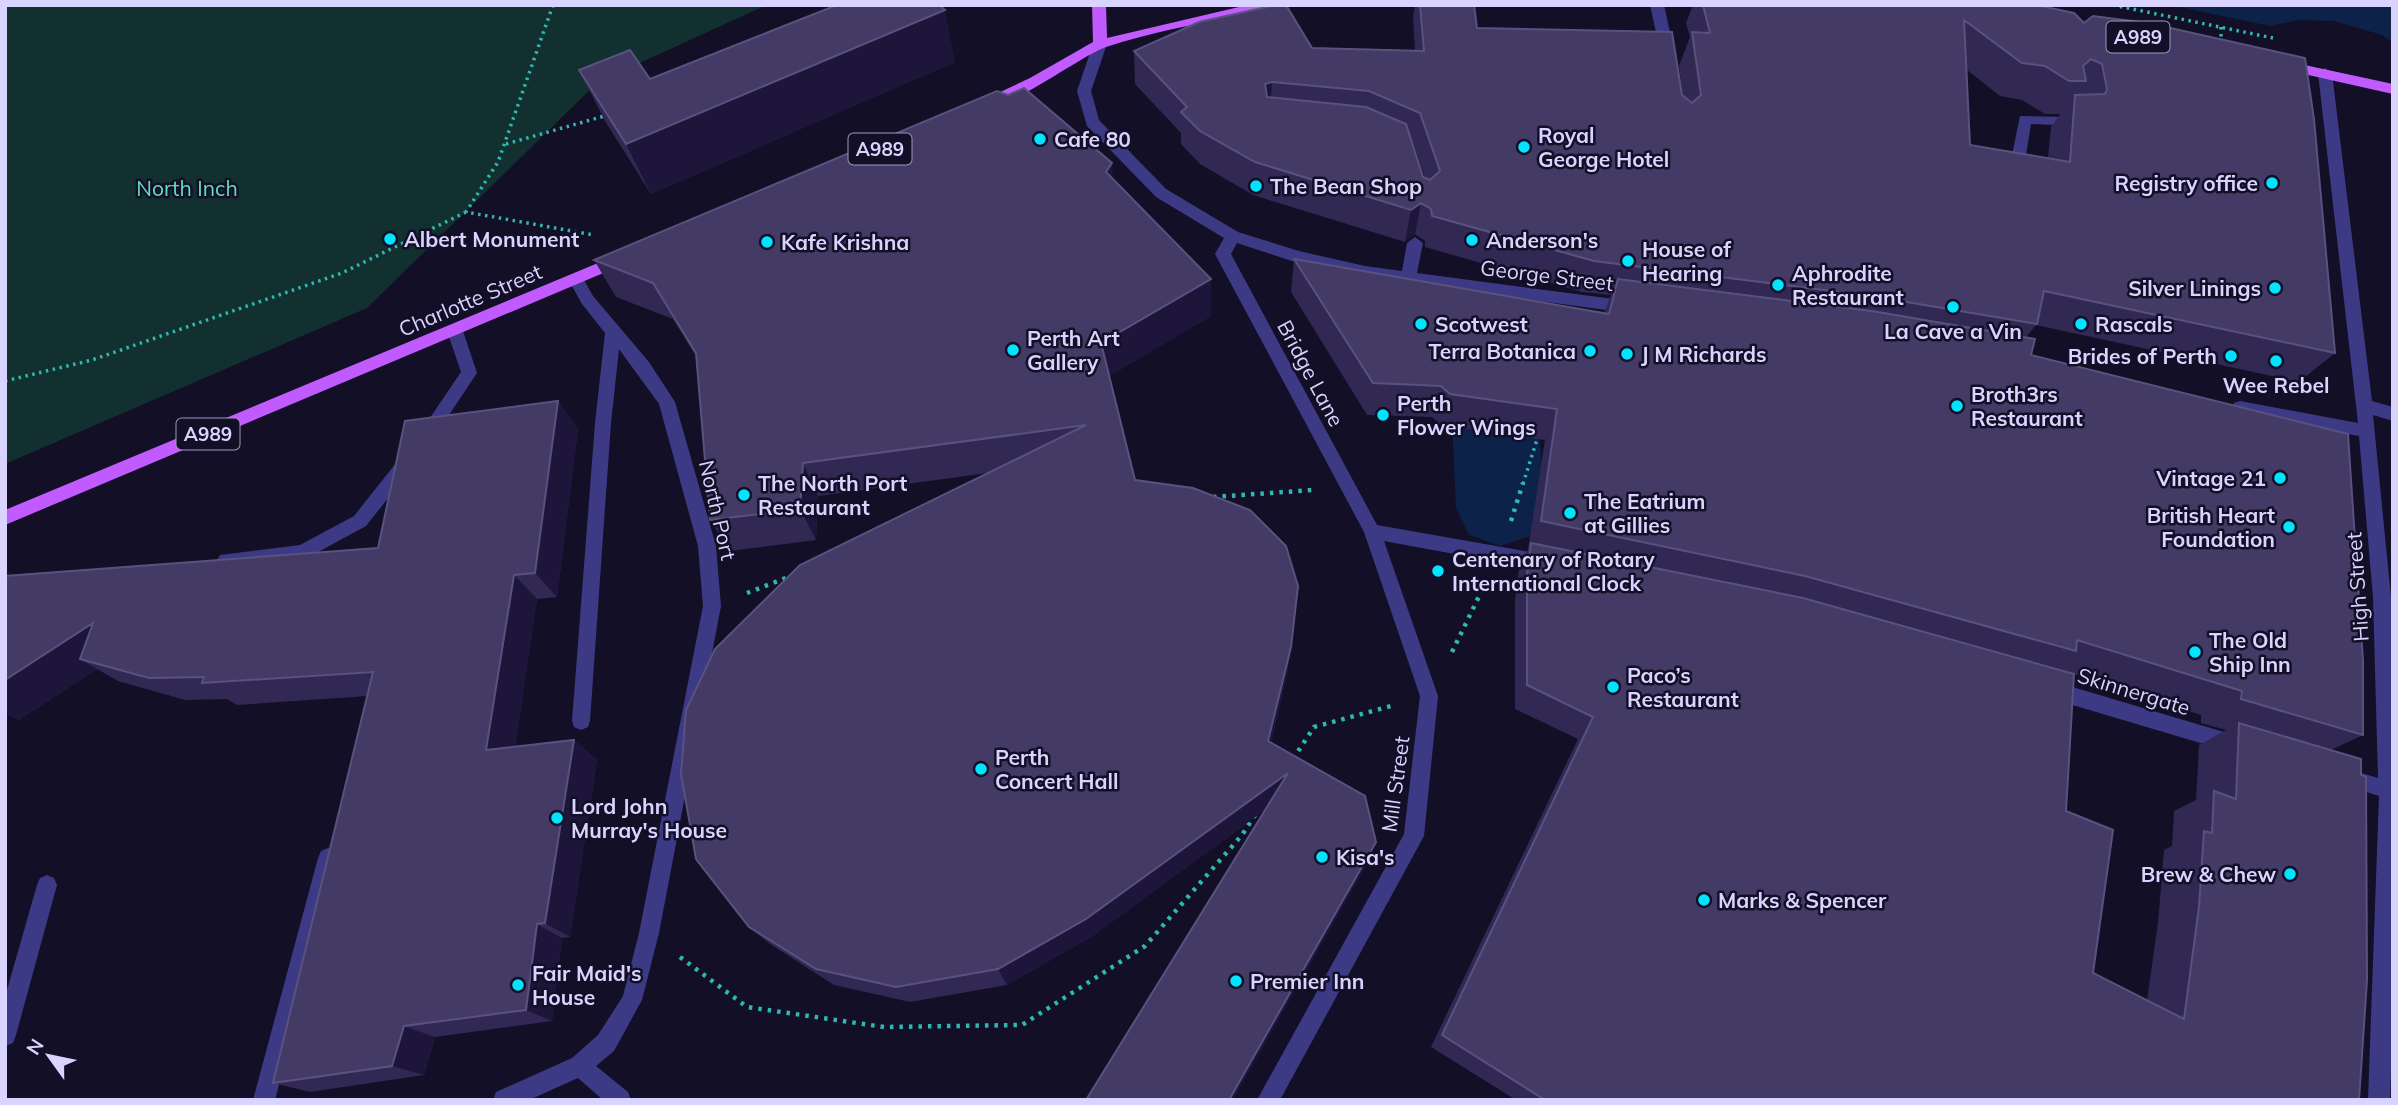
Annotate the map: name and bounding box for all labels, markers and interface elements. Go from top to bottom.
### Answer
road number: A989 [2106,22,2170,52]
place label: Royal George Hotel [1538,122,1669,172]
place label: Cafe 80 [1054,126,1131,152]
marker: Cafe 80 [1032,131,1048,147]
road number: A989 [848,134,912,164]
marker: Royal George Hotel [1516,139,1532,155]
place label: Registry office [2114,170,2258,196]
place label: The Bean Shop [1270,173,1422,199]
park label: North Inch [136,175,238,201]
marker: Registry office [2264,175,2280,191]
marker: The Bean Shop [1248,178,1264,194]
place label: Albert Monument [404,226,579,252]
place label: Anderson's [1486,227,1598,253]
place label: Kafe Krishna [781,229,909,255]
marker: Albert Monument [382,231,398,247]
marker: Anderson's [1464,232,1480,248]
marker: Kafe Krishna [759,234,775,250]
place label: House of Hearing [1642,236,1732,286]
marker: House of Hearing [1620,253,1636,269]
street label: George Street [1479,254,1615,296]
street label: Charlotte Street [394,258,546,342]
place label: Aphrodite Restaurant [1792,260,1904,310]
place label: Silver Linings [2128,275,2261,301]
marker: Aphrodite Restaurant [1770,277,1786,293]
marker: Silver Linings [2267,280,2283,296]
marker: La Cave a Vin [1945,299,1961,315]
place label: Scotwest [1435,311,1528,337]
place label: Rascals [2095,311,2173,337]
street label: Bridge Lane [1272,315,1350,431]
marker: Scotwest [1413,316,1429,332]
marker: Rascals [2073,316,2089,332]
place label: La Cave a Vin [1884,318,2022,344]
place label: Perth Art Gallery [1027,325,1120,375]
place label: Terra Botanica [1428,338,1576,364]
place label: J M Richards [1641,341,1767,367]
marker: Perth Art Gallery [1005,342,1021,358]
marker: Terra Botanica [1582,343,1598,359]
place label: Brides of Perth [2068,343,2217,369]
marker: J M Richards [1619,346,1635,362]
marker: Brides of Perth [2223,348,2239,364]
marker: Wee Rebel [2268,353,2284,369]
place label: Wee Rebel [2223,372,2329,398]
place label: Broth3rs Restaurant [1971,381,2083,431]
place label: Perth Flower Wings [1397,390,1536,440]
marker: Broth3rs Restaurant [1949,398,1965,414]
marker: Perth Flower Wings [1375,407,1391,423]
road number: A989 [176,418,240,449]
street label: North Port [694,458,742,562]
place label: Vintage 21 [2155,465,2266,491]
place label: The North Port Restaurant [758,470,907,520]
marker: Vintage 21 [2272,470,2288,486]
marker: The North Port Restaurant [736,487,752,503]
place label: The Eatrium at Gillies [1584,488,1705,538]
place label: British Heart Foundation [2147,502,2275,552]
marker: The Eatrium at Gillies [1562,505,1578,521]
marker: British Heart Foundation [2281,519,2297,535]
street label: High Street [2340,531,2374,643]
place label: Centenary of Rotary International Clock [1452,546,1655,596]
marker: Centenary of Rotary International Clock [1430,563,1446,579]
place label: The Old Ship Inn [2209,627,2291,677]
marker: The Old Ship Inn [2187,644,2203,660]
place label: Paco’s Restaurant [1627,662,1739,712]
street label: Skinnergate [2075,662,2193,720]
marker: Paco’s Restaurant [1605,679,1621,695]
street label: Mill Street [1375,734,1415,834]
place label: Perth Concert Hall [995,744,1118,794]
marker: Perth Concert Hall [973,761,989,777]
place label: Lord John Murray's House [571,793,727,843]
marker: Lord John Murray's House [549,810,565,826]
place label: Kisa's [1336,844,1395,870]
marker: Kisa's [1314,849,1330,865]
place label: Brew & Chew [2141,861,2276,887]
marker: Brew & Chew [2282,866,2298,882]
place label: Marks & Spencer [1718,887,1887,913]
marker: Marks & Spencer [1696,892,1712,908]
place label: Fair Maid's House [532,960,642,1010]
place label: Premier Inn [1250,968,1365,994]
marker: Premier Inn [1228,973,1244,989]
marker: Fair Maid's House [510,977,526,993]
north arrow [14,1021,84,1091]
text: N [21,1034,49,1059]

